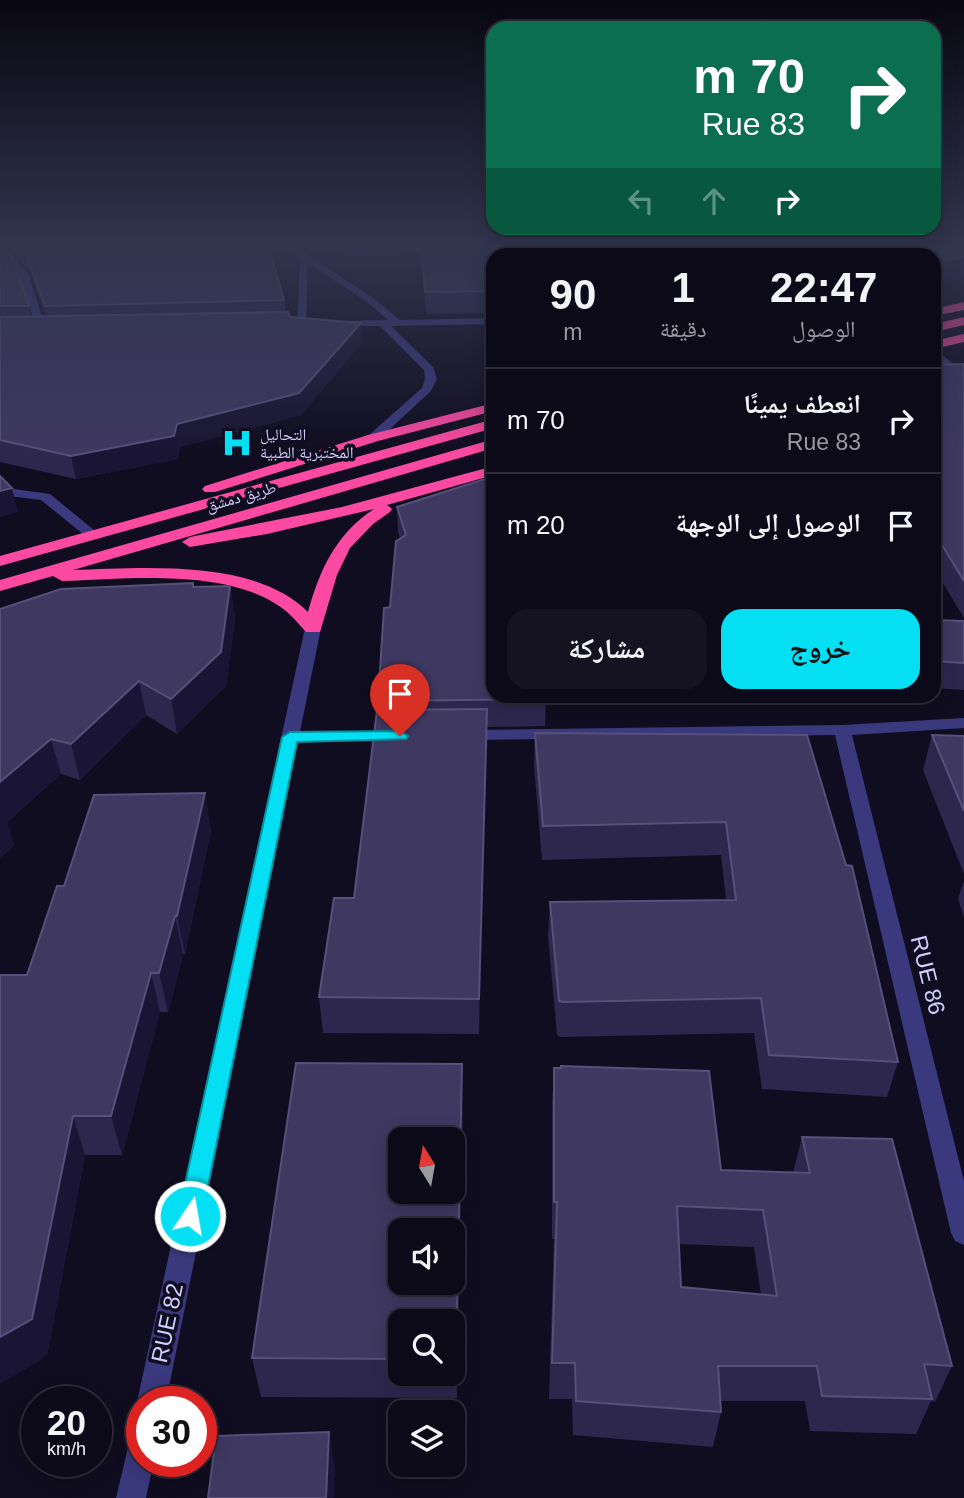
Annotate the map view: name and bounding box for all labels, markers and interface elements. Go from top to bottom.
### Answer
text: 70 m [693,49,805,103]
icon: right [829,49,920,140]
text: Rue 83 [702,106,805,142]
icon: left [622,182,660,220]
icon: ahead [695,182,733,220]
icon: right [768,182,806,220]
text: 1 [671,264,695,311]
text: 22:47 [770,264,877,311]
text: 90 [550,271,596,318]
text: دقيقة [660,316,707,342]
text: الوصول [792,316,856,342]
text: m [563,319,582,345]
text: انعطف يمينًا [744,389,861,419]
icon: right [882,402,920,440]
text: 70 m [507,405,565,435]
hospital icon: التحاليل المختبرية الطبية [220,426,254,460]
place label: التحاليل المختبرية الطبية [260,426,353,462]
text: Rue 83 [787,429,861,455]
street label: طريق دمشق [204,478,279,517]
icon: arrive [882,507,920,545]
text: الوصول إلى الوجهة [676,508,861,538]
text: 20 m [507,510,565,540]
button: مشاركة [507,609,707,689]
button: خروج [721,609,920,689]
pin [370,664,430,736]
icon: arrive [381,675,419,713]
street label: RUE 86 [906,933,950,1017]
north arrow [388,1127,466,1204]
map controls [388,1127,465,1477]
position arrow [153,1179,227,1253]
button: sound [388,1218,465,1295]
street label: RUE 82 [146,1281,188,1365]
button: search [388,1309,465,1386]
speed limit sign: 30 [126,1386,217,1477]
button: layers [388,1400,465,1477]
text: 20 [47,1403,86,1442]
text: km/h [47,1439,86,1459]

